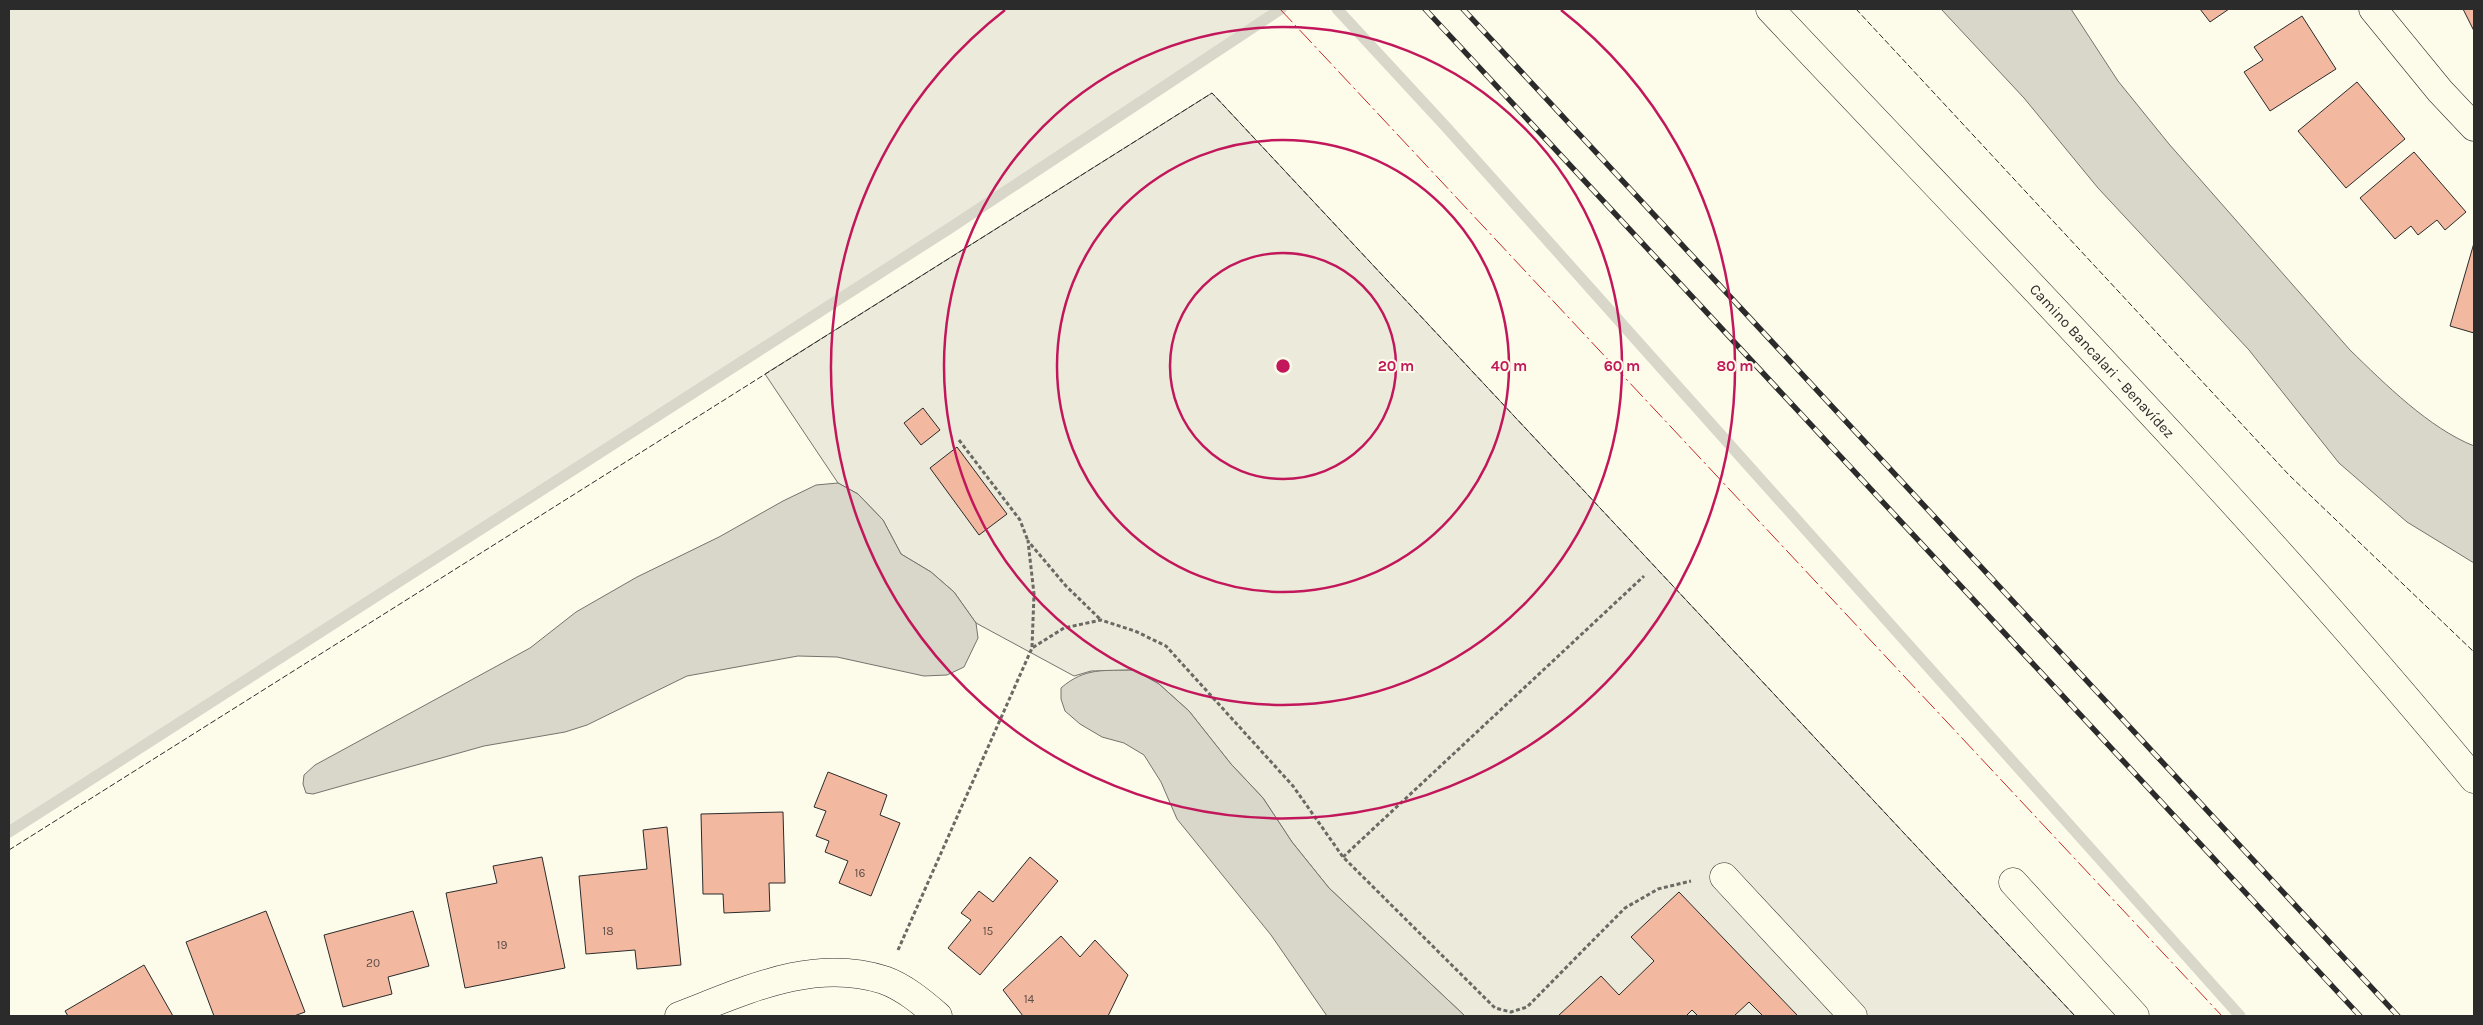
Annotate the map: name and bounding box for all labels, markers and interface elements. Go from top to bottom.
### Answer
street label: Camino Bancalari - Benavídez [2026,280,2178,442]
centre of rings [1274,357,1292,375]
text: 20 m [1378,357,1414,375]
text: 40 m [1491,357,1527,375]
text: 60 m [1604,357,1640,375]
text: 80 m [1716,357,1754,375]
house number: 16 [855,866,866,880]
house number: 18 [602,924,614,938]
house number: 15 [983,924,994,938]
house number: 19 [497,938,507,952]
house number: 20 [366,956,380,970]
house number: 14 [1024,992,1035,1006]

